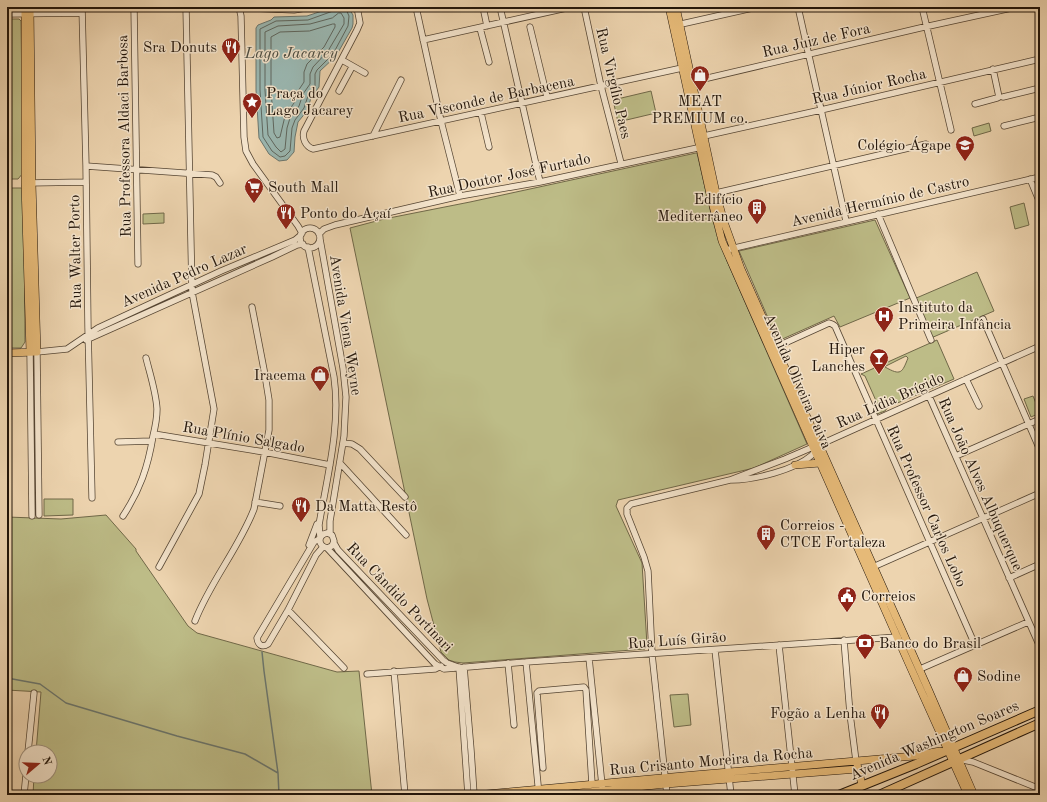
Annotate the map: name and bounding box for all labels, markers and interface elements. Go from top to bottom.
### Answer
street label: Rua Juiz de Fora [761,22,872,61]
street label: Rua Virgílio Paes [592,26,633,140]
street label: Rua Professora Aldaci Barbosa [116,34,135,237]
restaurant icon: Sra Donuts [220,36,242,64]
place label: Sra Donuts [143,41,217,56]
water label: Lago Jacarey [243,46,338,62]
shop icon: MEAT PREMIUM co. [689,64,711,92]
street label: Rua Júnior Rocha [811,67,928,108]
street label: Rua Visconde de Barbacena [397,74,576,126]
place label: Praça do Lago Jacarey [266,87,354,119]
place icon: Praça do Lago Jacarey [241,91,263,119]
place label: MEAT PREMIUM co. [652,95,748,127]
school or university icon: Colégio Ágape [954,134,976,162]
place label: Colégio Ágape [857,136,951,154]
street label: Rua Doutor José Furtado [427,152,592,201]
street label: Avenida Hermínio de Castro [790,175,971,230]
supermarket icon: South Mall [243,176,265,204]
place label: South Mall [268,181,338,196]
place label: Edifício Mediterrâneo [657,193,743,225]
street label: Rua Walter Porto [68,194,85,310]
building icon: Edifício Mediterrâneo [746,197,768,225]
restaurant icon: Ponto do Açaí [275,202,297,230]
place label: Ponto do Açaí [300,207,392,222]
street label: Avenida Pedro Lazar [120,242,250,311]
street label: Avenida Viena Weyne [326,254,363,397]
place label: Instituto da Primeira Infância [898,301,1012,333]
hospital icon: Instituto da Primeira Infância [873,305,895,333]
street label: Avenida Oliveira Paiva [760,312,834,452]
place label: Hiper Lanches [811,343,865,375]
bar icon: Hiper Lanches [868,347,890,375]
shop icon: Iracema [309,364,331,392]
place label: Iracema [254,369,307,384]
street label: Rua Lídia Brígido [835,371,947,432]
street label: Rua João Alves Albuquerque [935,396,1025,573]
street label: Rua Plínio Salgado [181,420,306,457]
street label: Rua Professor Carlos Lobo [883,424,968,590]
restaurant icon: Da Matta Restô [290,495,312,523]
place label: Da Matta Restô [315,500,417,515]
place label: Correios - CTCE Fortaleza [780,519,886,551]
building icon: Correios - CTCE Fortaleza [755,523,777,551]
street label: Rua Cândido Portinari [343,541,455,656]
public building icon: Correios [836,585,858,613]
place label: Correios [861,590,916,605]
street label: Rua Luís Girão [627,631,727,652]
bank icon: Banco do Brasil [854,632,876,660]
place label: Banco do Brasil [879,637,981,652]
shop icon: Sodine [952,665,974,693]
place label: Sodine [977,670,1021,685]
street label: Avenida Washington Soares [848,699,1021,784]
restaurant icon: Fogão a Lenha [869,702,891,730]
place label: Fogão a Lenha [770,707,867,722]
north arrow [18,744,58,784]
street label: Rua Crisanto Moreira da Rocha [609,746,814,779]
text: N [39,755,53,768]

